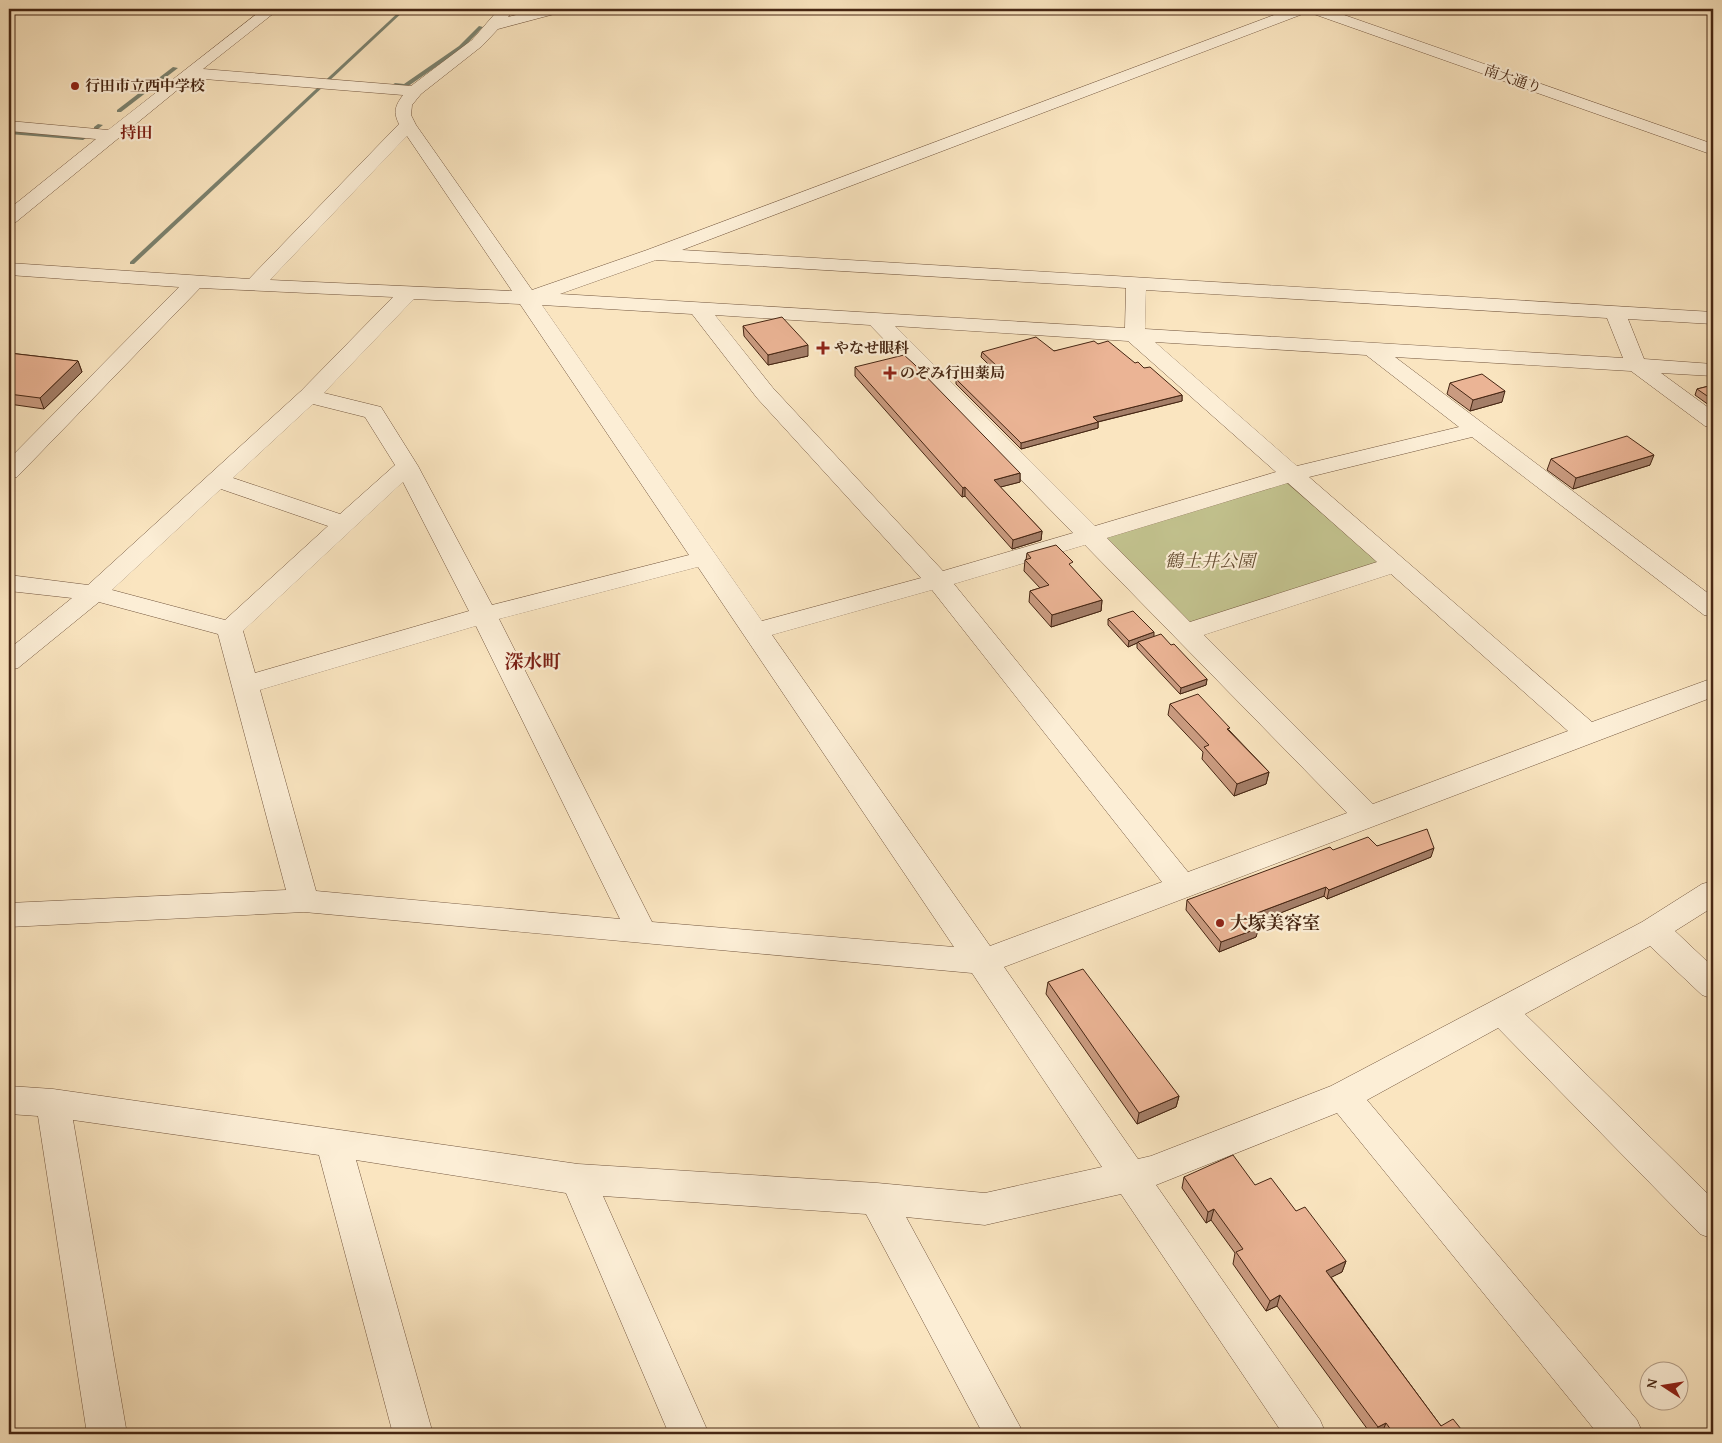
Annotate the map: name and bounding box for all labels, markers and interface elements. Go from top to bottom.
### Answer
street label: 南大通り [1481,59,1545,98]
place label: 行田市立西中学校 [85,75,205,96]
marker: 行田市立西中学校 [69,80,81,92]
district label: 持田 [120,120,152,144]
place label: やなせ眼科 [834,337,909,358]
marker: やなせ眼科 [816,341,830,355]
place label: のぞみ行田薬局 [900,362,1005,383]
marker: のぞみ行田薬局 [884,367,896,379]
park label: 鶴土井公園 [1165,547,1258,574]
district label: 深水町 [504,647,562,675]
place label: 大塚美容室 [1230,909,1320,936]
marker: 大塚美容室 [1214,917,1226,929]
north arrow [1640,1360,1690,1410]
text: N [1641,1376,1662,1390]

